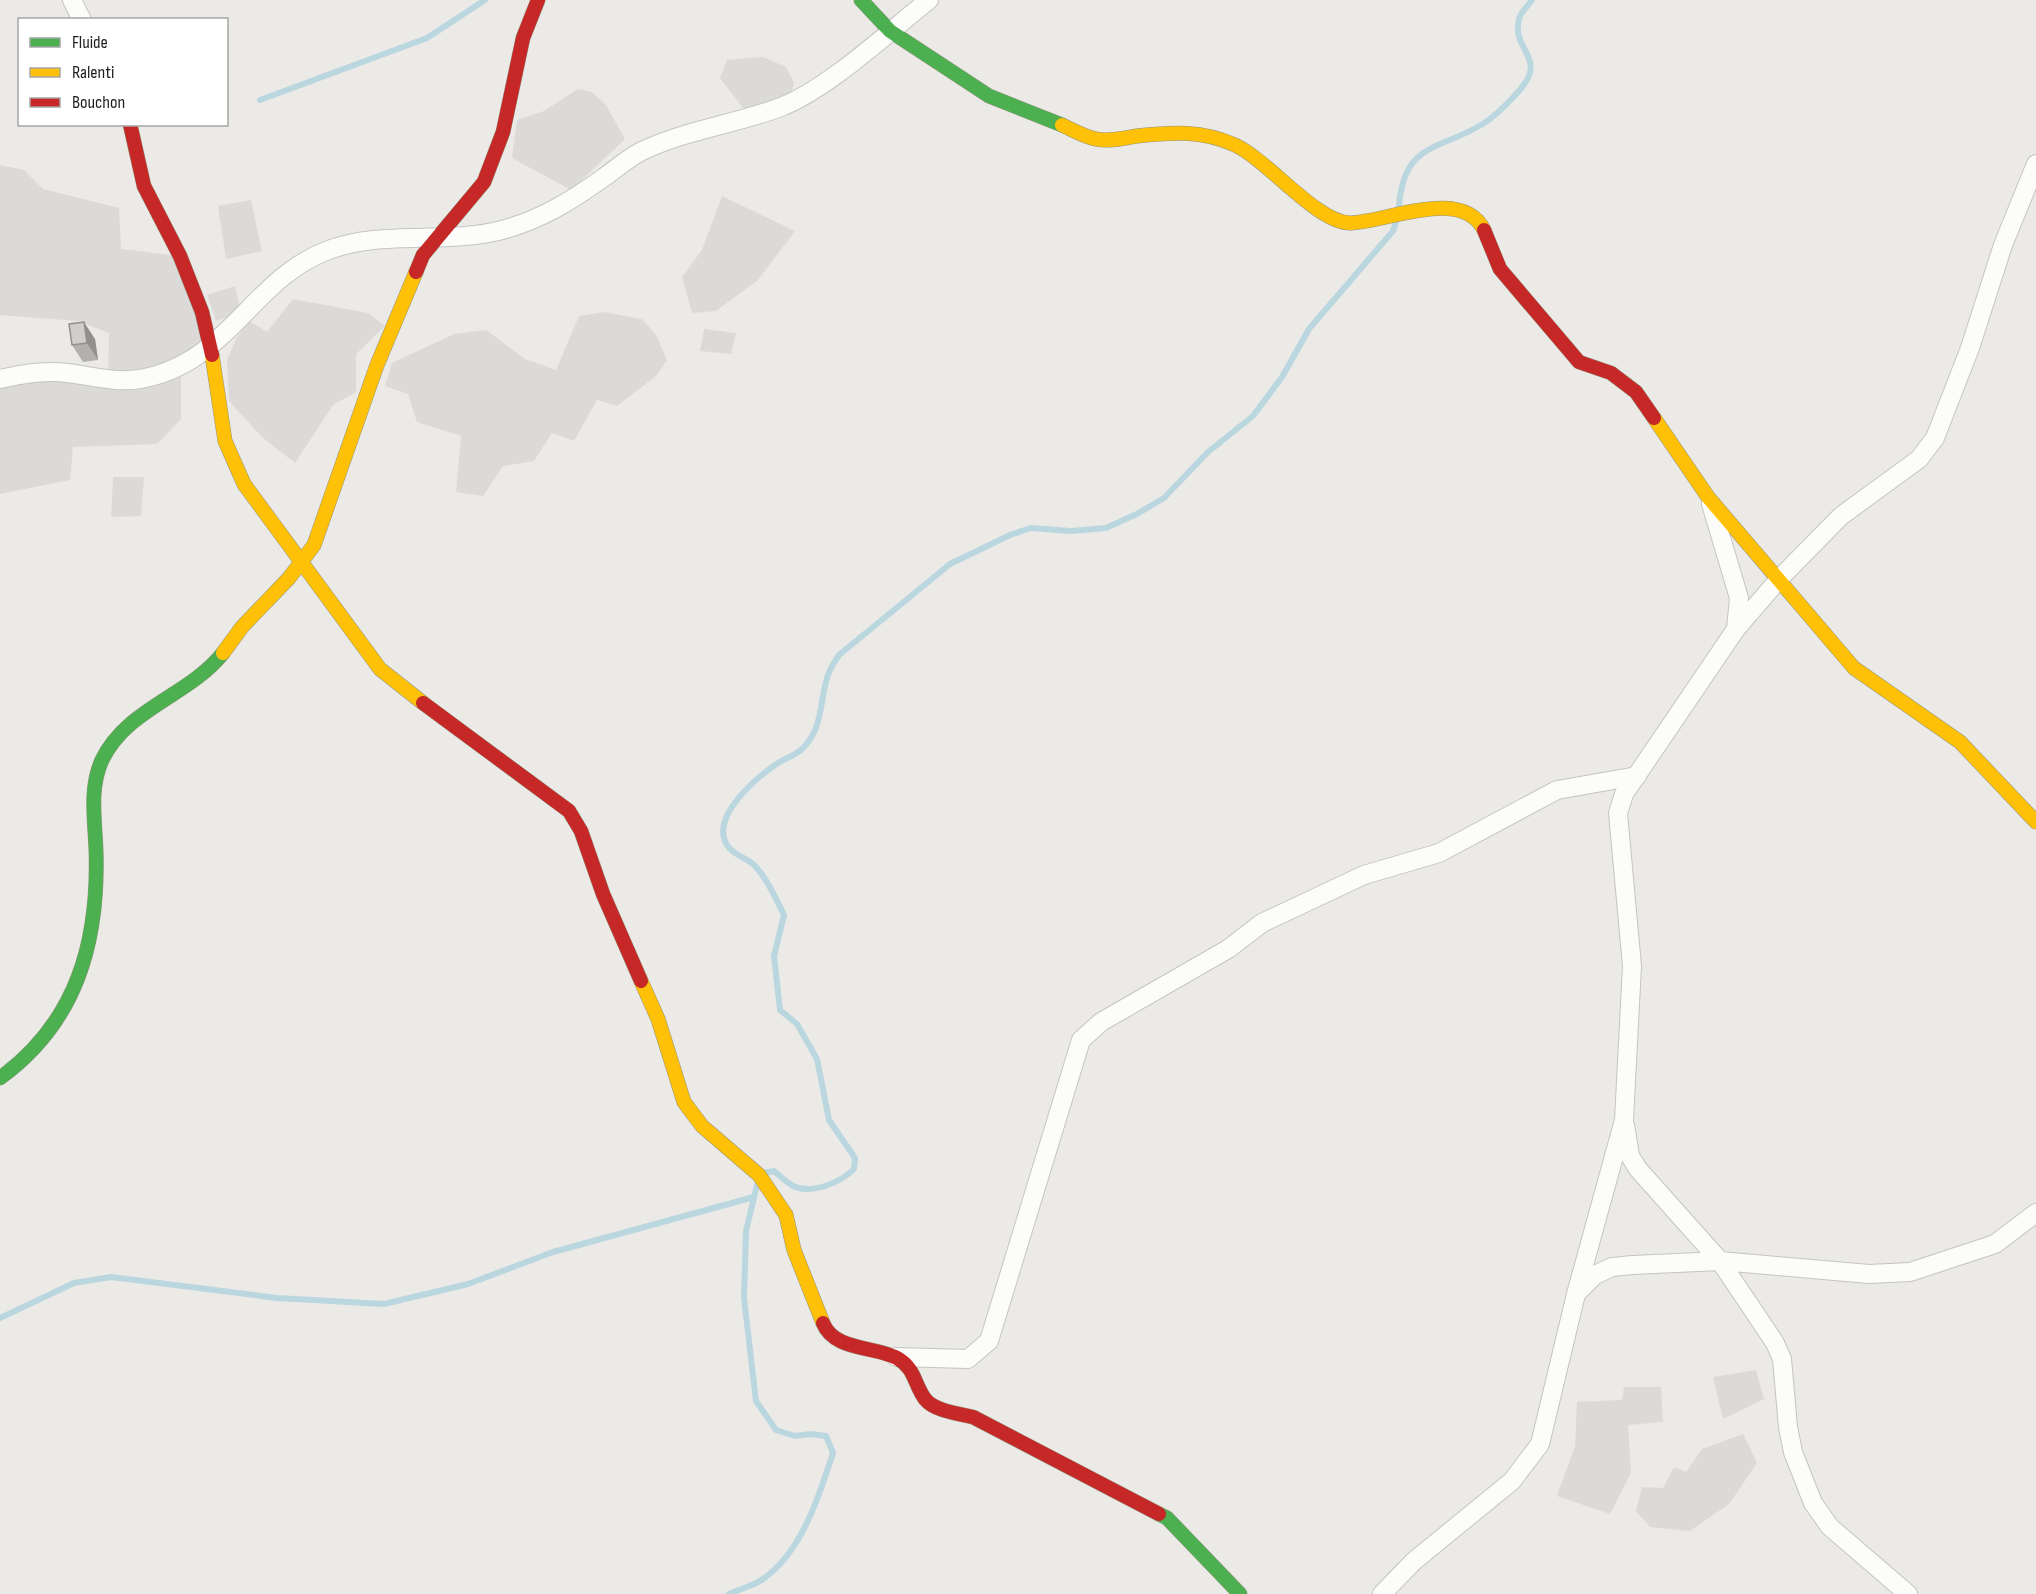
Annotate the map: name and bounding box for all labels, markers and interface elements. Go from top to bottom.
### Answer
legend [18,18,228,126]
text: Fluide [72,32,108,53]
text: Ralenti [72,62,114,83]
text: Bouchon [72,92,125,113]

